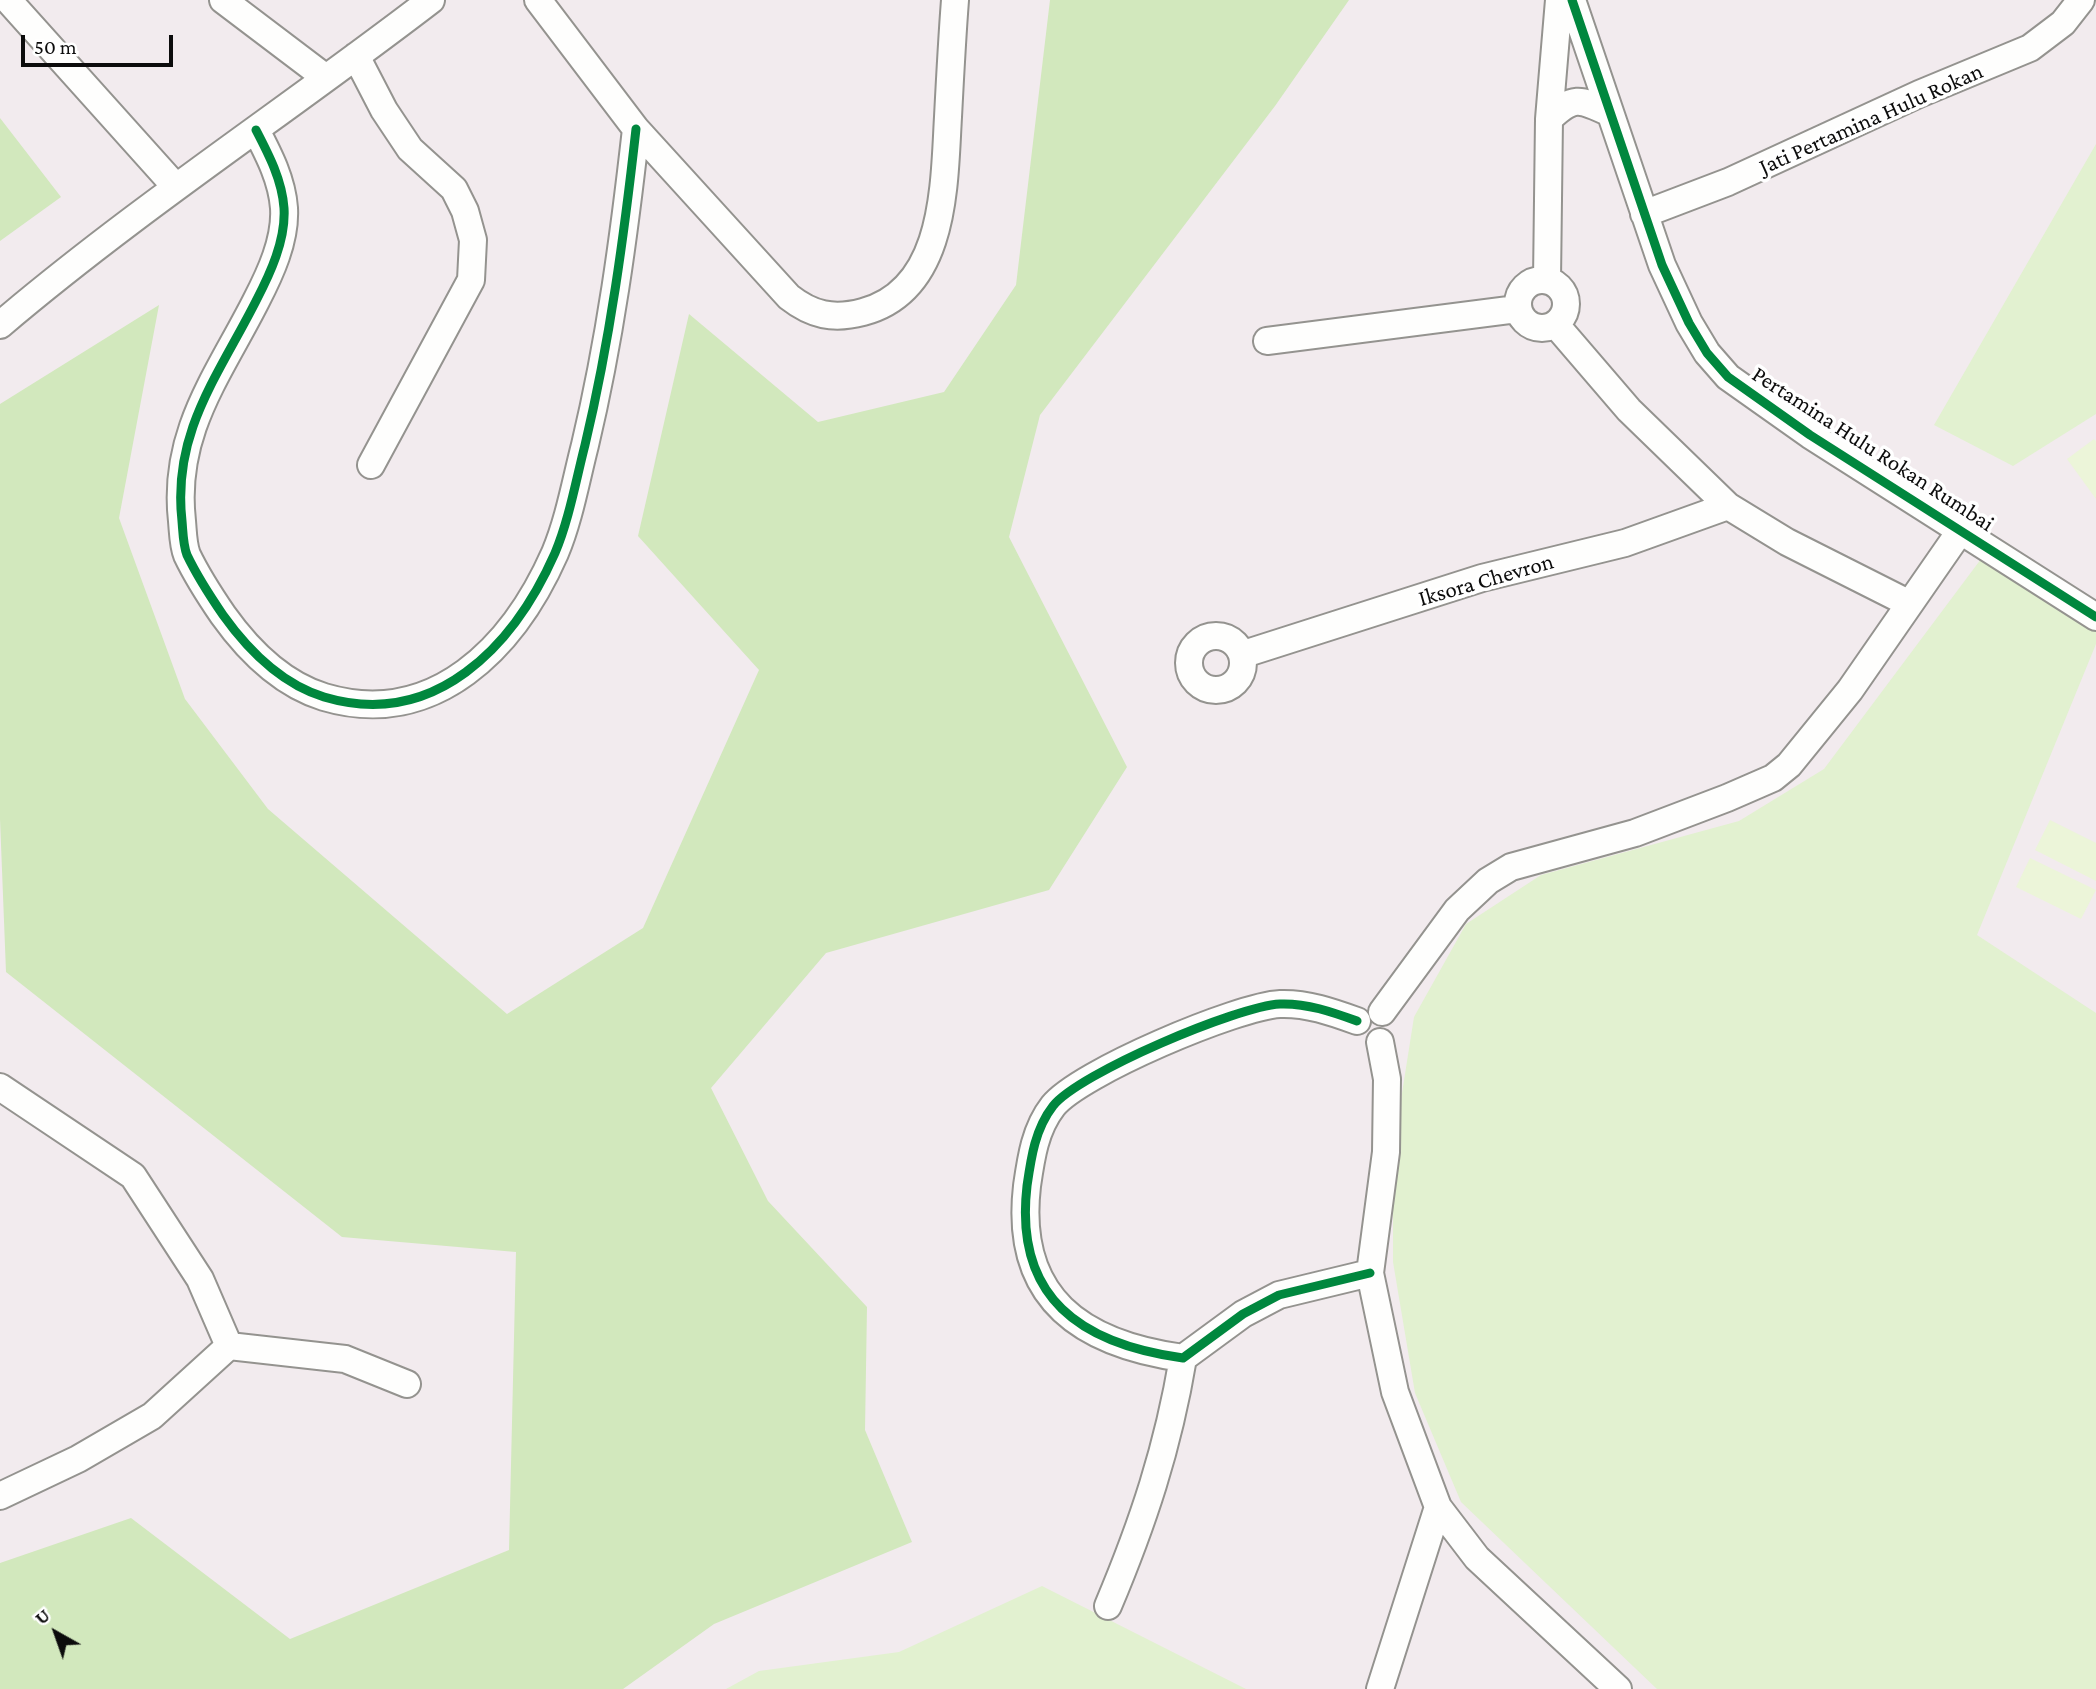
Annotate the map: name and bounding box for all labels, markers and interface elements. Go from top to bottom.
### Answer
scale bar [24,21,177,65]
text: 50 m [34,35,77,59]
street label: Jati Pertamina Hulu Rokan [1755,57,1987,181]
street label: Pertamina Hulu Rokan Rumbai [1747,360,1999,538]
street label: Iksora Chevron [1415,548,1557,612]
north arrow [21,1598,91,1668]
text: U [30,1604,54,1629]

